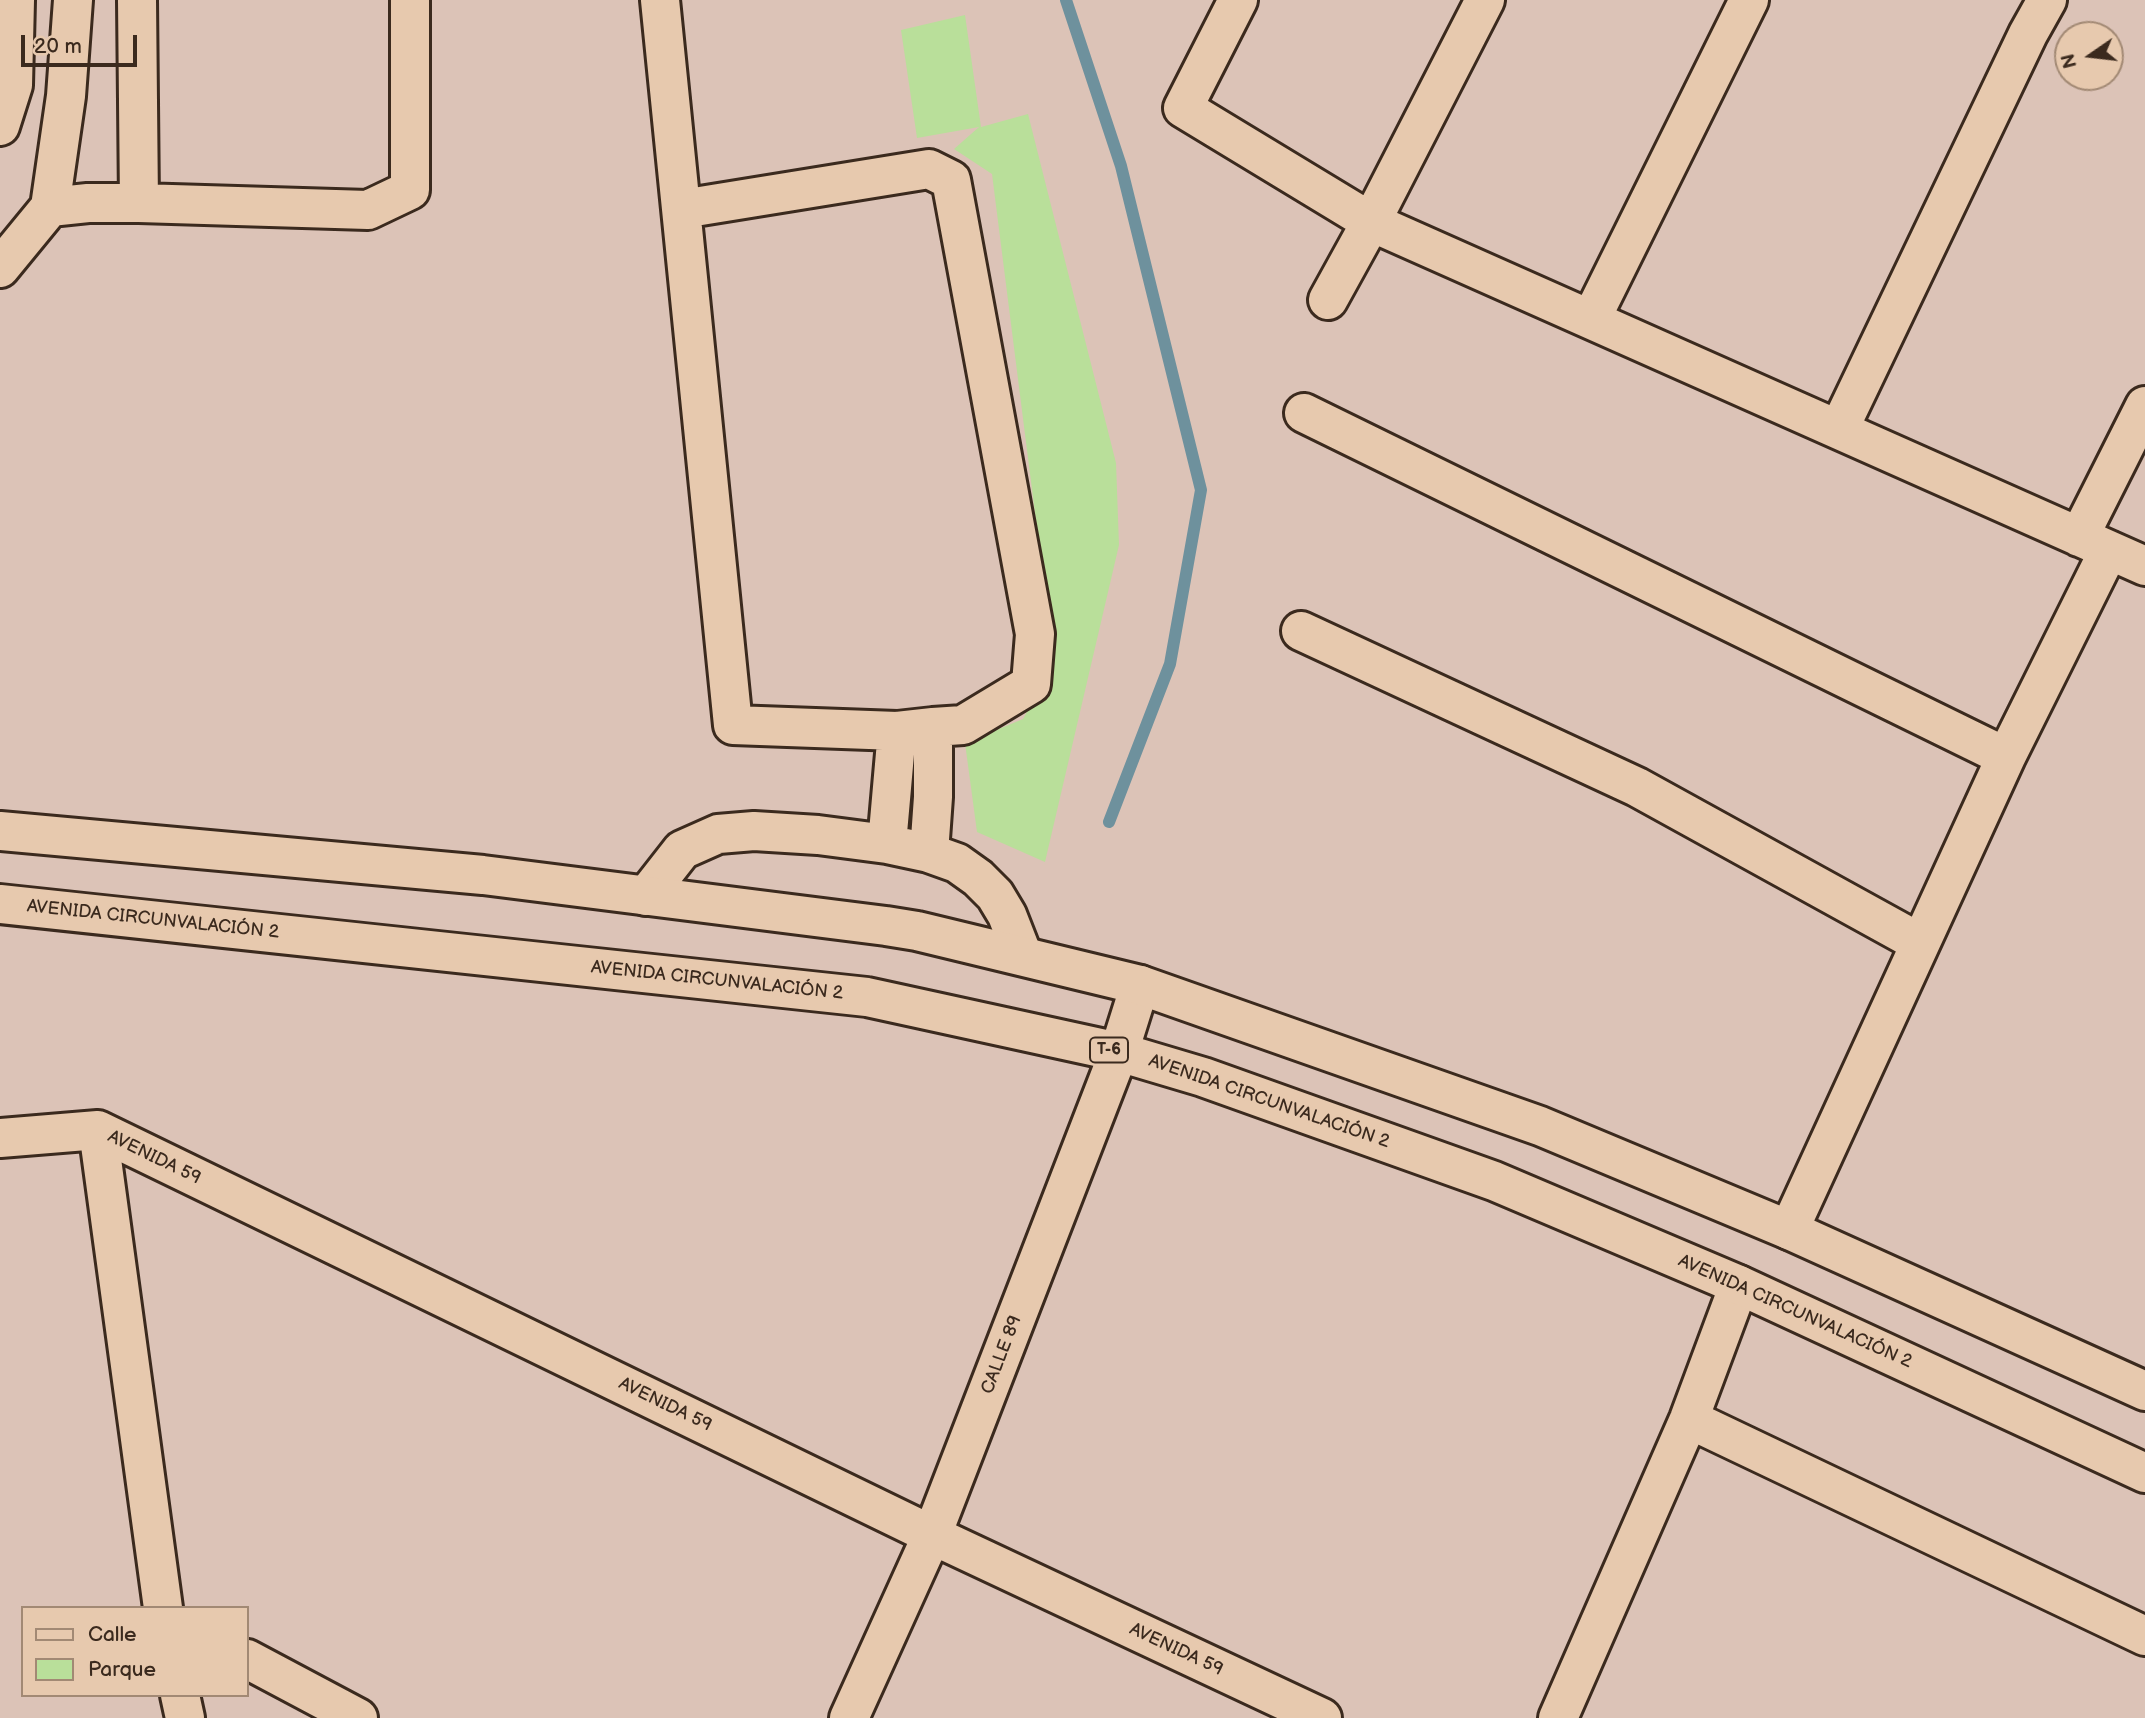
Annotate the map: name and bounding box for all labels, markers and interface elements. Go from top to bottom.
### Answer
scale bar [24,21,140,65]
north arrow [2054,21,2124,91]
text: 20 m [34,34,82,59]
text: N [2057,51,2083,70]
street label: AVENIDA CIRCUNVALACIÓN 2 [26,896,280,944]
street label: AVENIDA CIRCUNVALACIÓN 2 [590,957,844,1005]
road number: T-6 [1090,1038,1128,1062]
street label: AVENIDA CIRCUNVALACIÓN 2 [1146,1051,1392,1153]
street label: AVENIDA 59 [104,1126,204,1190]
street label: AVENIDA CIRCUNVALACIÓN 2 [1675,1251,1915,1373]
street label: CALLE 89 [977,1313,1027,1397]
street label: AVENIDA 59 [615,1373,715,1437]
legend [21,1606,248,1697]
street label: AVENIDA 59 [1126,1619,1226,1681]
text: Calle [88,1622,137,1647]
text: Parque [88,1657,156,1682]

